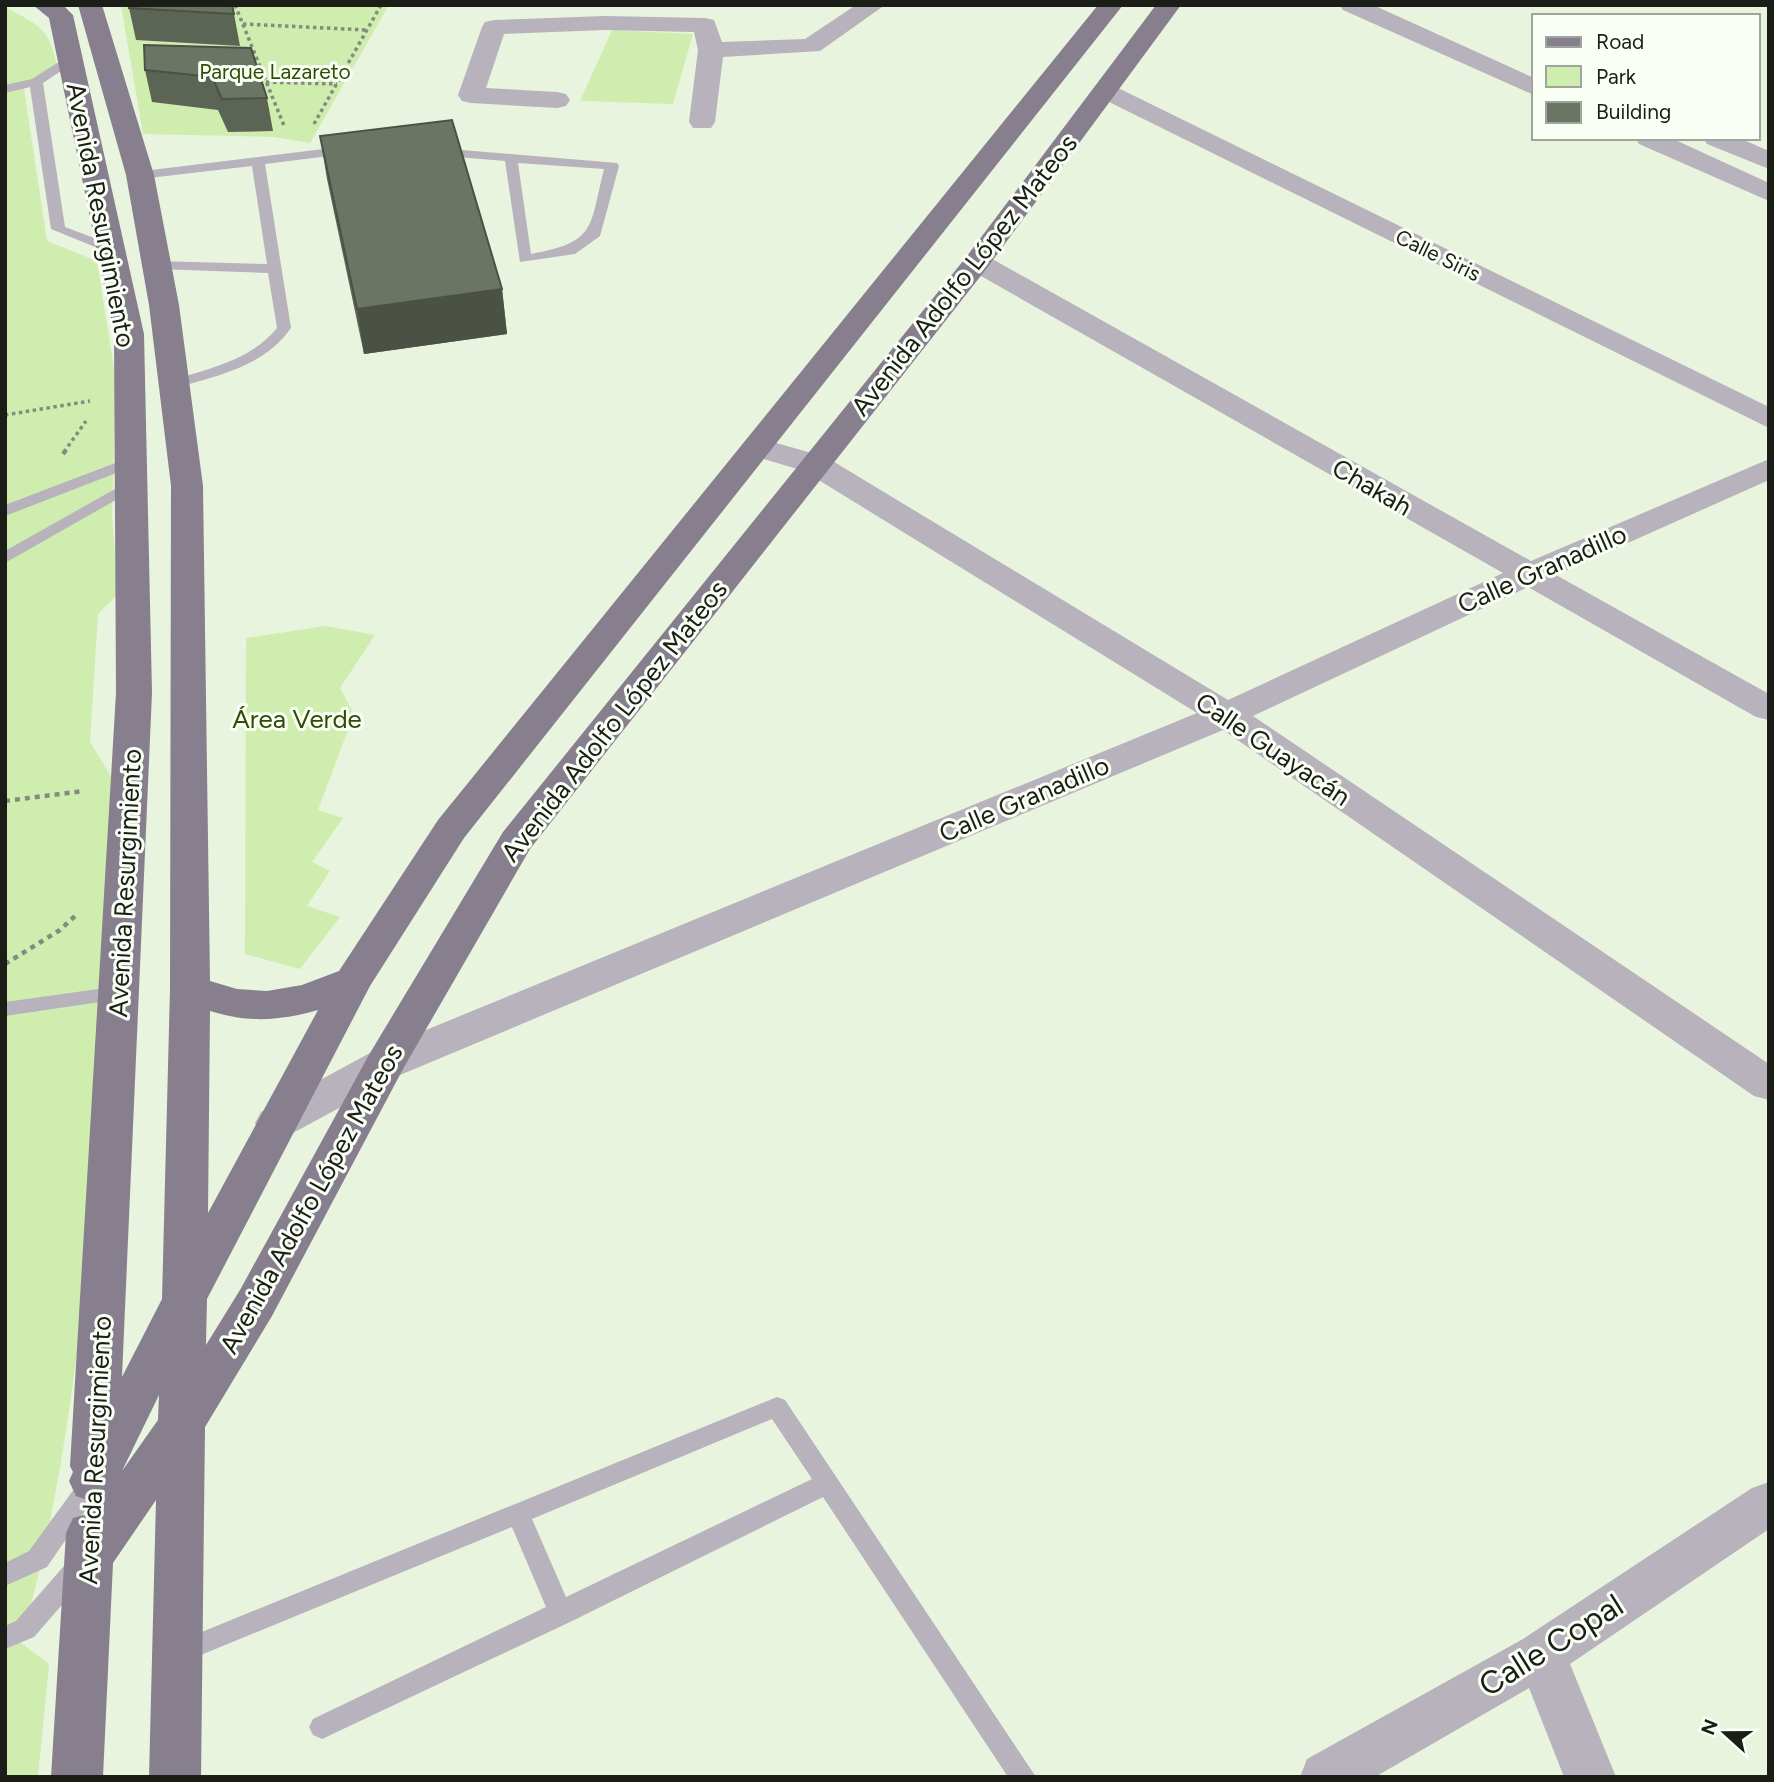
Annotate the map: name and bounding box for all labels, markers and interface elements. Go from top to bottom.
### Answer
legend [1532,14,1760,140]
text: Road [1596,29,1644,54]
park label: Parque Lazareto [199,59,351,84]
text: Park [1596,64,1637,89]
street label: Avenida Resurgimiento [60,80,142,350]
text: Building [1596,99,1671,124]
street label: Avenida Adolfo López Mateos [844,128,1084,422]
street label: Calle Siris [1391,224,1485,286]
street label: Chakah [1326,451,1418,523]
street label: Calle Granadillo [1453,517,1631,621]
street label: Avenida Adolfo López Mateos [494,574,734,868]
street label: Calle Guayacán [1190,685,1356,813]
park label: Área Verde [232,703,362,735]
street label: Avenida Resurgimiento [102,748,148,1018]
street label: Calle Granadillo [934,749,1114,849]
street label: Avenida Adolfo López Mateos [213,1039,409,1359]
street label: Avenida Resurgimiento [72,1315,118,1585]
street label: Calle Copal [1472,1586,1630,1704]
north arrow [1690,1698,1760,1768]
text: N [1696,1716,1723,1738]

